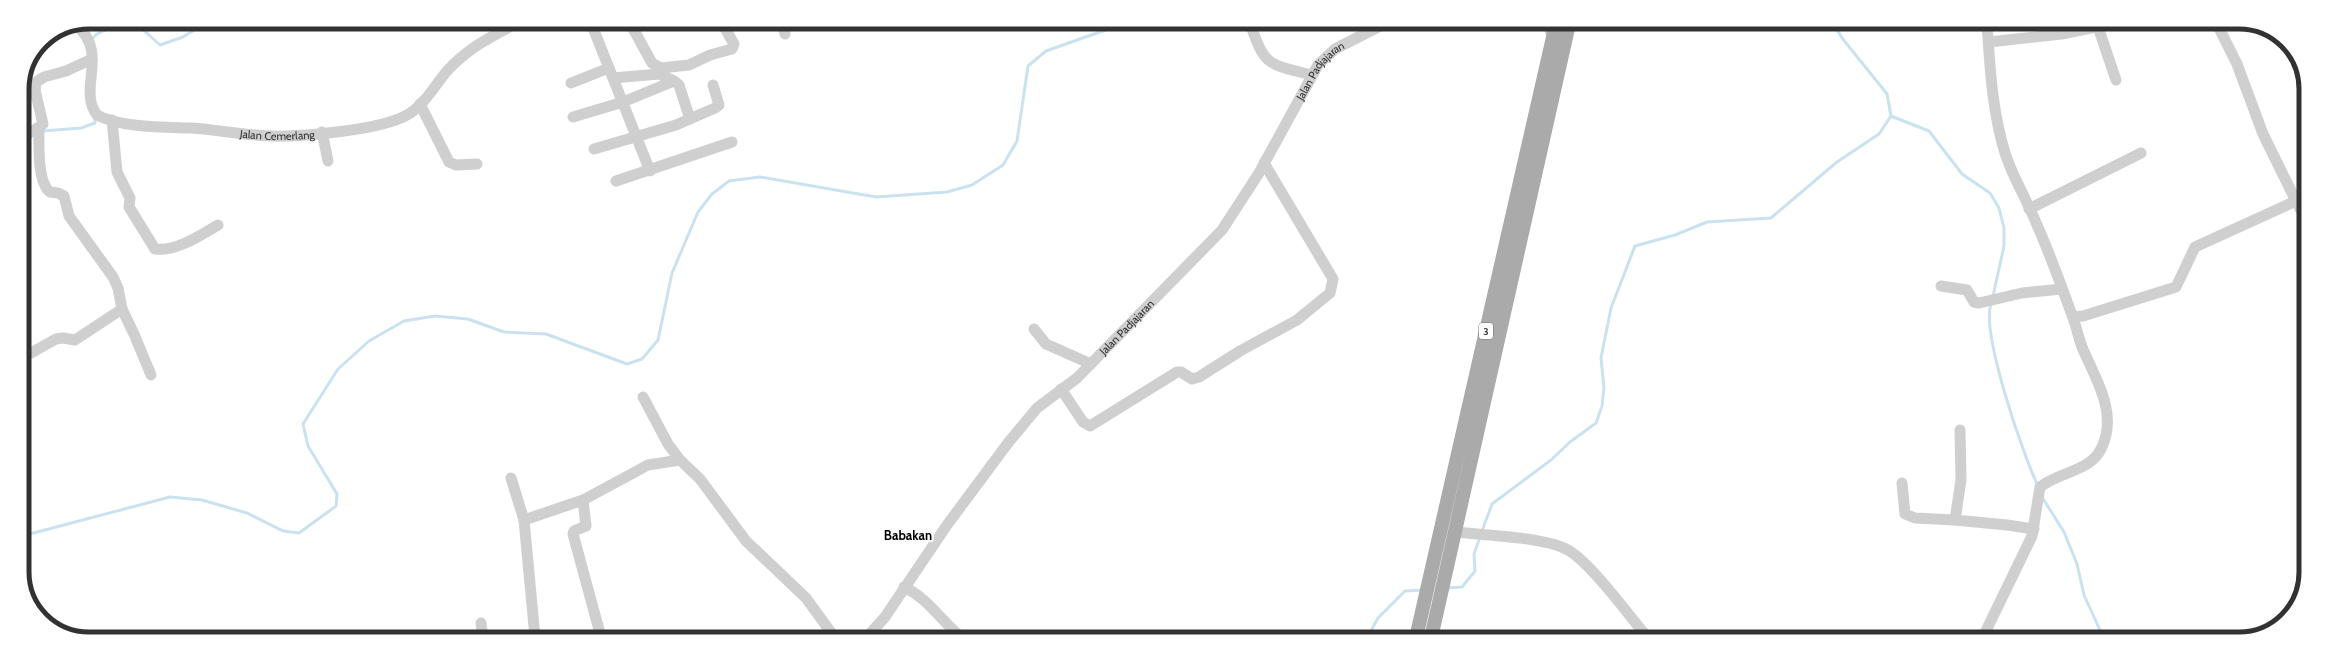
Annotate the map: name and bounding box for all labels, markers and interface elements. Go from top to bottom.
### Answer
street label: Jalan Padjajaran [1293,38,1347,104]
street label: Jalan Cemerlang [238,126,316,143]
street label: Jalan Padjajaran [1096,297,1157,359]
road number: 3 [1479,323,1493,339]
district label: Babakan [884,527,932,543]

